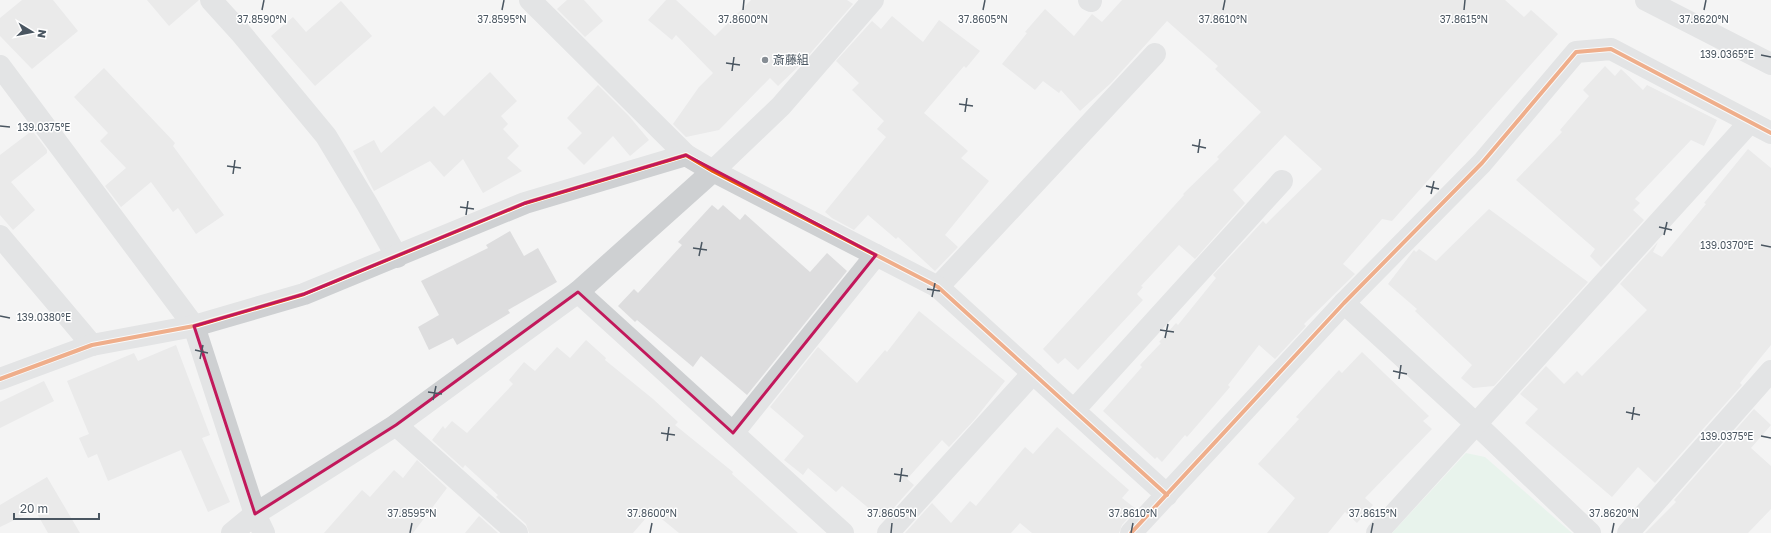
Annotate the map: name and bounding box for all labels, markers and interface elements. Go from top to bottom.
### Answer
north arrow [12,12,52,52]
text: 37.8590°N [237,13,287,25]
text: 37.8595°N [477,13,527,25]
text: 37.8600°N [718,13,768,25]
text: 37.8605°N [958,13,1008,25]
text: 37.8610°N [1199,13,1247,25]
text: 37.8615°N [1440,13,1488,25]
text: 37.8620°N [1679,13,1729,25]
text: N [35,29,49,39]
text: 139.0365°E [1700,48,1754,60]
place label: 斎藤組 [773,52,809,67]
marker: 斎藤組 [760,55,770,65]
text: 139.0375°E [18,121,70,133]
text: 139.0370°E [1700,239,1754,251]
text: 139.0380°E [17,311,71,323]
text: 139.0375°E [1701,430,1753,442]
scale bar [14,495,99,521]
text: 20 m [20,501,48,516]
text: 37.8595°N [387,507,437,519]
text: 37.8600°N [627,507,677,519]
text: 37.8605°N [867,507,917,519]
text: 37.8610°N [1109,507,1157,519]
text: 37.8615°N [1349,507,1397,519]
text: 37.8620°N [1589,507,1639,519]

